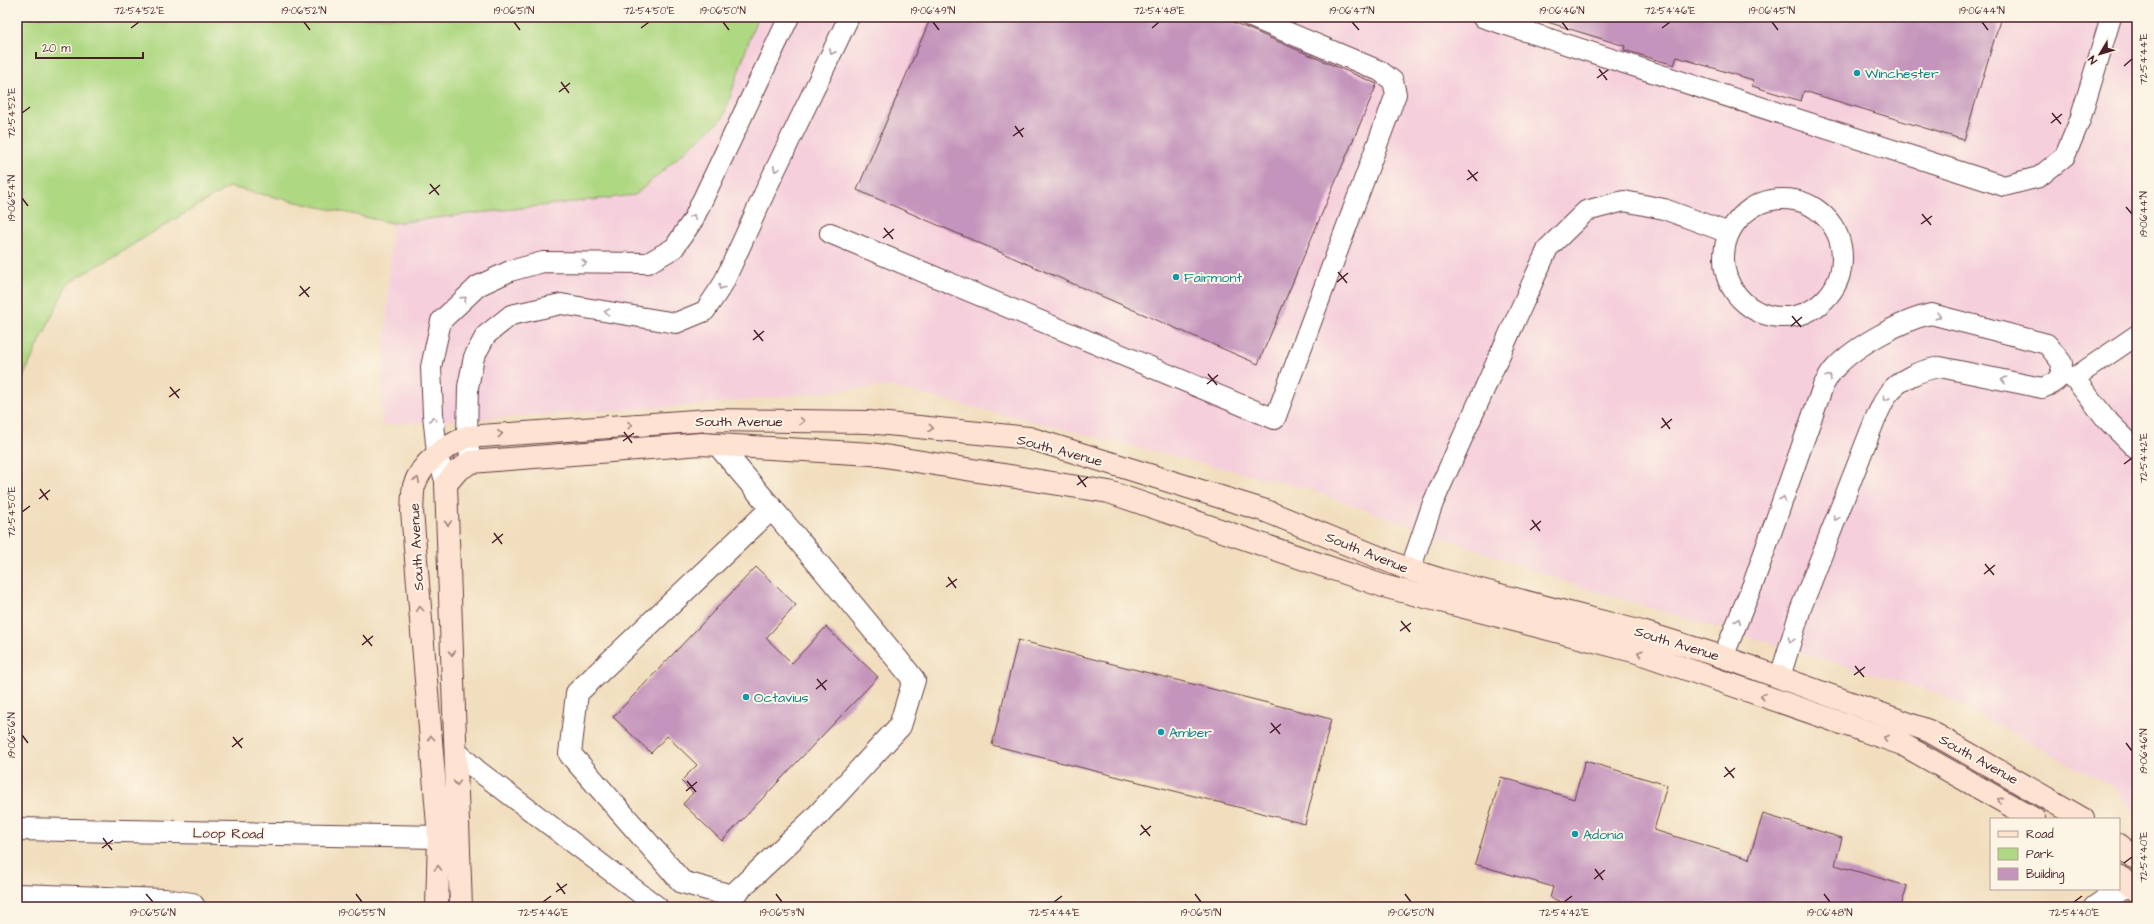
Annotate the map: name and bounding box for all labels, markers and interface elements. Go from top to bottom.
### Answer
text: 72°54'52"E [114,4,164,18]
text: 19°06'52"N [282,4,326,18]
text: 19°06'51"N [494,4,534,18]
text: 72°54'50"E [623,4,675,18]
text: 19°06'50"N [700,4,746,18]
text: 19°06'49"N [911,4,955,18]
text: 72°54'48"E [1133,4,1185,18]
text: 19°06'47"N [1330,4,1374,18]
text: 19°06'46"N [1539,4,1585,18]
text: 72°54'46"E [1645,4,1696,18]
text: 19°06'45"N [1749,4,1795,18]
text: 19°06'44"N [1959,4,2005,18]
text: 72°54'44"E [2137,33,2151,85]
scale bar [36,34,143,60]
north arrow [2080,34,2120,74]
text: 20 m [42,40,71,57]
one-way arrow [829,48,837,55]
text: N [2084,52,2101,67]
place label: Winchester [1865,64,1939,84]
marker: Winchester [1852,68,1862,78]
text: 72°54'52"E [5,88,19,138]
one-way arrow [773,165,780,172]
text: 19°06'54"N [5,175,19,221]
text: 19°06'44"N [2137,191,2151,237]
one-way arrow [689,214,696,222]
one-way arrow [581,259,587,267]
place label: Fairmont [1184,268,1242,288]
marker: Fairmont [1171,272,1181,282]
one-way arrow [718,283,725,290]
one-way arrow [459,297,467,304]
one-way arrow [604,308,610,317]
one-way arrow [1935,311,1941,319]
one-way arrow [1824,374,1831,381]
one-way arrow [2001,377,2007,385]
one-way arrow [1884,394,1891,401]
street label: South Avenue [695,412,783,432]
one-way arrow [429,415,438,422]
one-way arrow [799,417,805,425]
one-way arrow [627,420,633,429]
one-way arrow [928,423,934,432]
one-way arrow [497,430,503,439]
street label: South Avenue [1015,430,1105,472]
text: 72°54'42"E [2137,433,2151,483]
one-way arrow [413,476,421,483]
text: 72°54'50"E [5,486,19,538]
one-way arrow [1778,495,1787,502]
street label: South Avenue [405,502,429,591]
one-way arrow [1833,515,1841,522]
one-way arrow [443,520,452,526]
street label: South Avenue [1322,527,1411,579]
one-way arrow [416,606,425,612]
one-way arrow [1733,617,1741,624]
street label: South Avenue [1632,622,1722,666]
one-way arrow [1787,636,1796,643]
one-way arrow [448,650,457,656]
one-way arrow [1636,650,1643,658]
place label: Octavius [754,688,809,708]
marker: Octavius [741,692,751,702]
one-way arrow [1759,692,1766,701]
text: 19°06'56"N [5,712,19,758]
place label: Amber [1169,723,1212,743]
marker: Amber [1156,727,1166,737]
text: 19°06'46"N [2137,728,2151,774]
street label: South Avenue [1935,730,2022,790]
one-way arrow [426,735,435,741]
one-way arrow [1882,735,1889,743]
one-way arrow [453,780,461,786]
one-way arrow [1997,797,2004,804]
legend [1990,818,2120,890]
street label: Loop Road [192,823,264,845]
place label: Adonia [1583,825,1623,845]
text: Road [2026,826,2054,843]
marker: Adonia [1570,829,1580,839]
text: 72°54'40"E [2137,831,2151,882]
text: Park [2026,846,2054,863]
one-way arrow [434,865,442,871]
text: Building [2026,866,2064,884]
text: 19°06'56"N [130,906,176,920]
text: 19°06'55"N [339,906,385,920]
text: 72°54'46"E [518,906,569,920]
text: 19°06'53"N [760,906,804,920]
text: 72°54'44"E [1028,906,1080,920]
text: 19°06'51"N [1181,906,1221,920]
text: 19°06'50"N [1388,906,1434,920]
text: 72°54'42"E [1539,906,1589,920]
text: 19°06'48"N [1807,906,1853,920]
text: 72°54'40"E [2049,906,2100,920]

